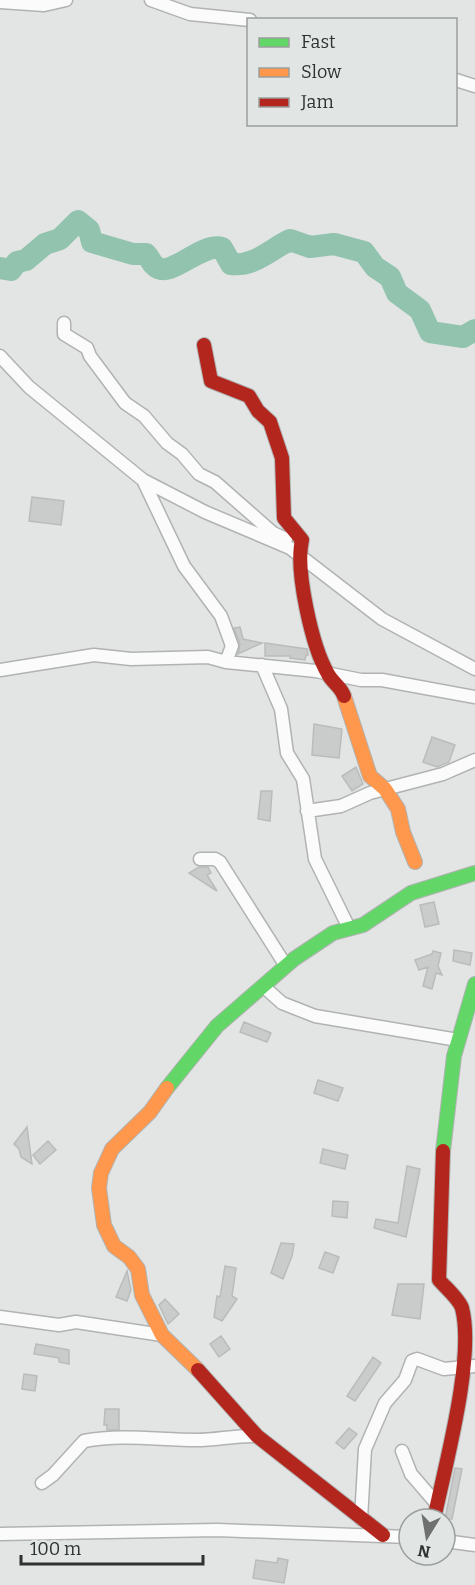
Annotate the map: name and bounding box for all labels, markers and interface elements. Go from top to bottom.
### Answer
legend [247,18,457,126]
text: Fast [301,31,336,53]
text: Slow [301,61,342,83]
text: Jam [300,91,334,113]
north arrow [397,1507,457,1567]
scale bar [21,1528,202,1566]
text: 100 m [30,1538,81,1560]
text: N [416,1541,432,1562]

